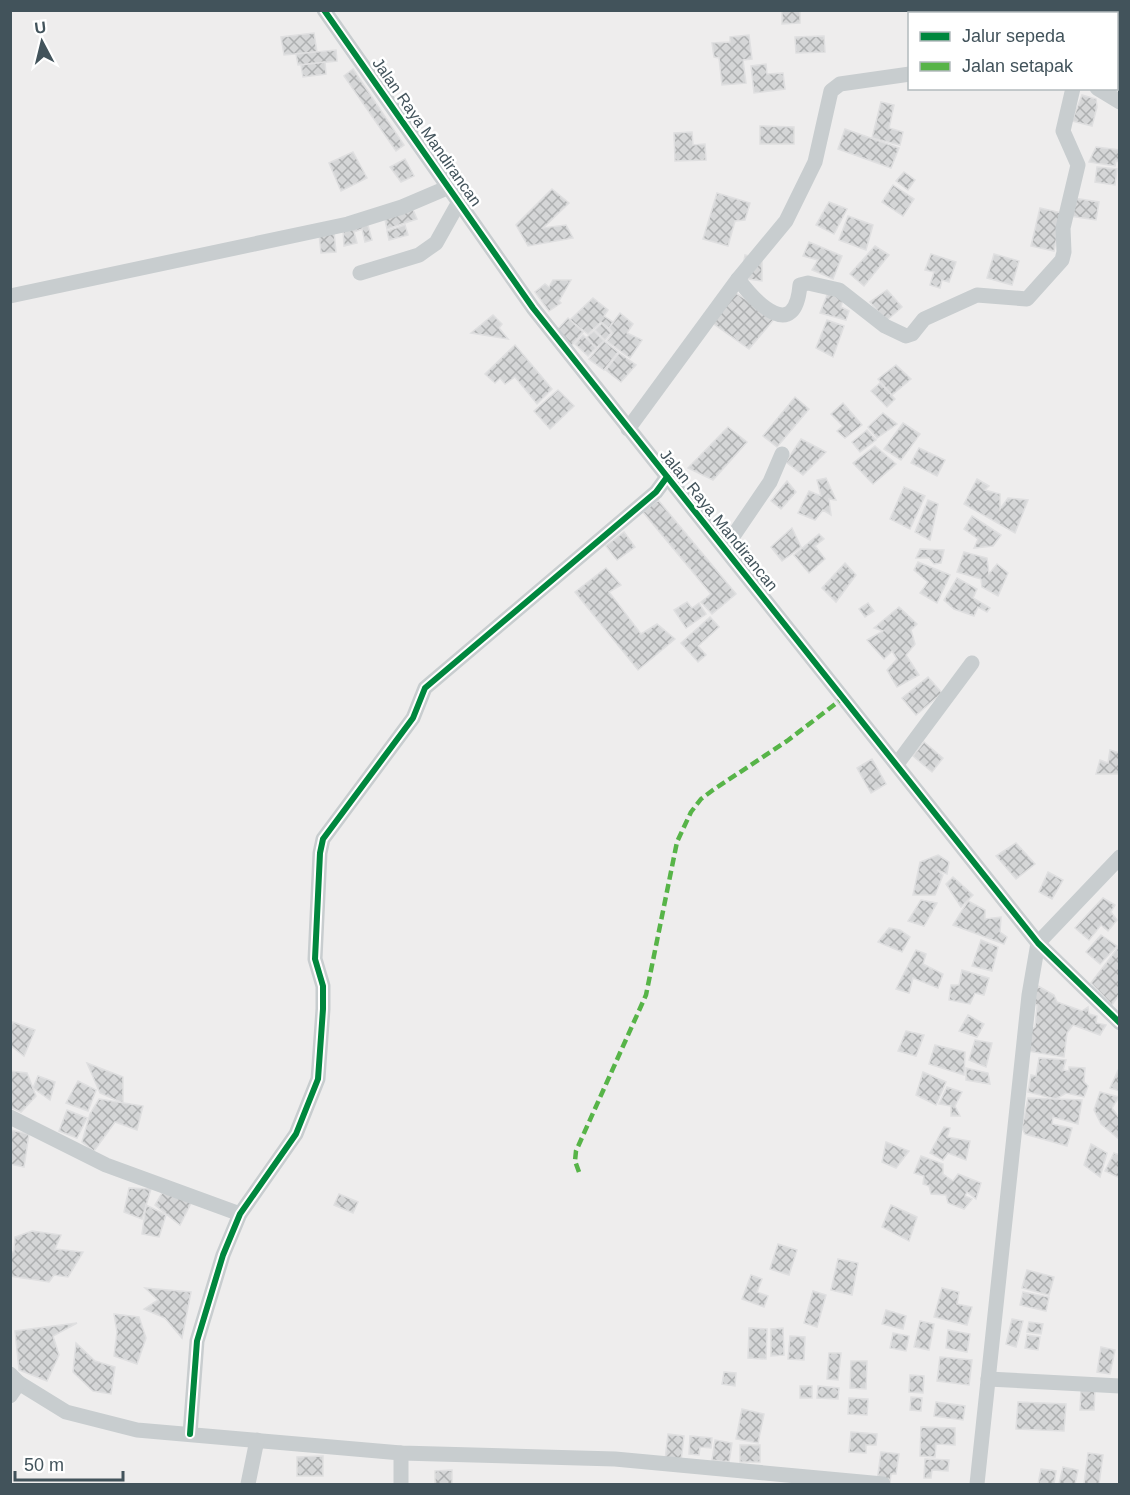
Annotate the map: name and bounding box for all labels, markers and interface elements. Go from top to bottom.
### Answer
north arrow [12,12,72,72]
legend [908,12,1118,90]
text: U [33,18,47,37]
text: Jalur sepeda [962,26,1066,46]
street label: Jalan Raya Mandirancan [369,55,485,209]
text: Jalan setapak [962,56,1074,76]
street label: Jalan Raya Mandirancan [657,446,781,594]
scale bar [15,1444,123,1482]
text: 50 m [24,1455,64,1475]

